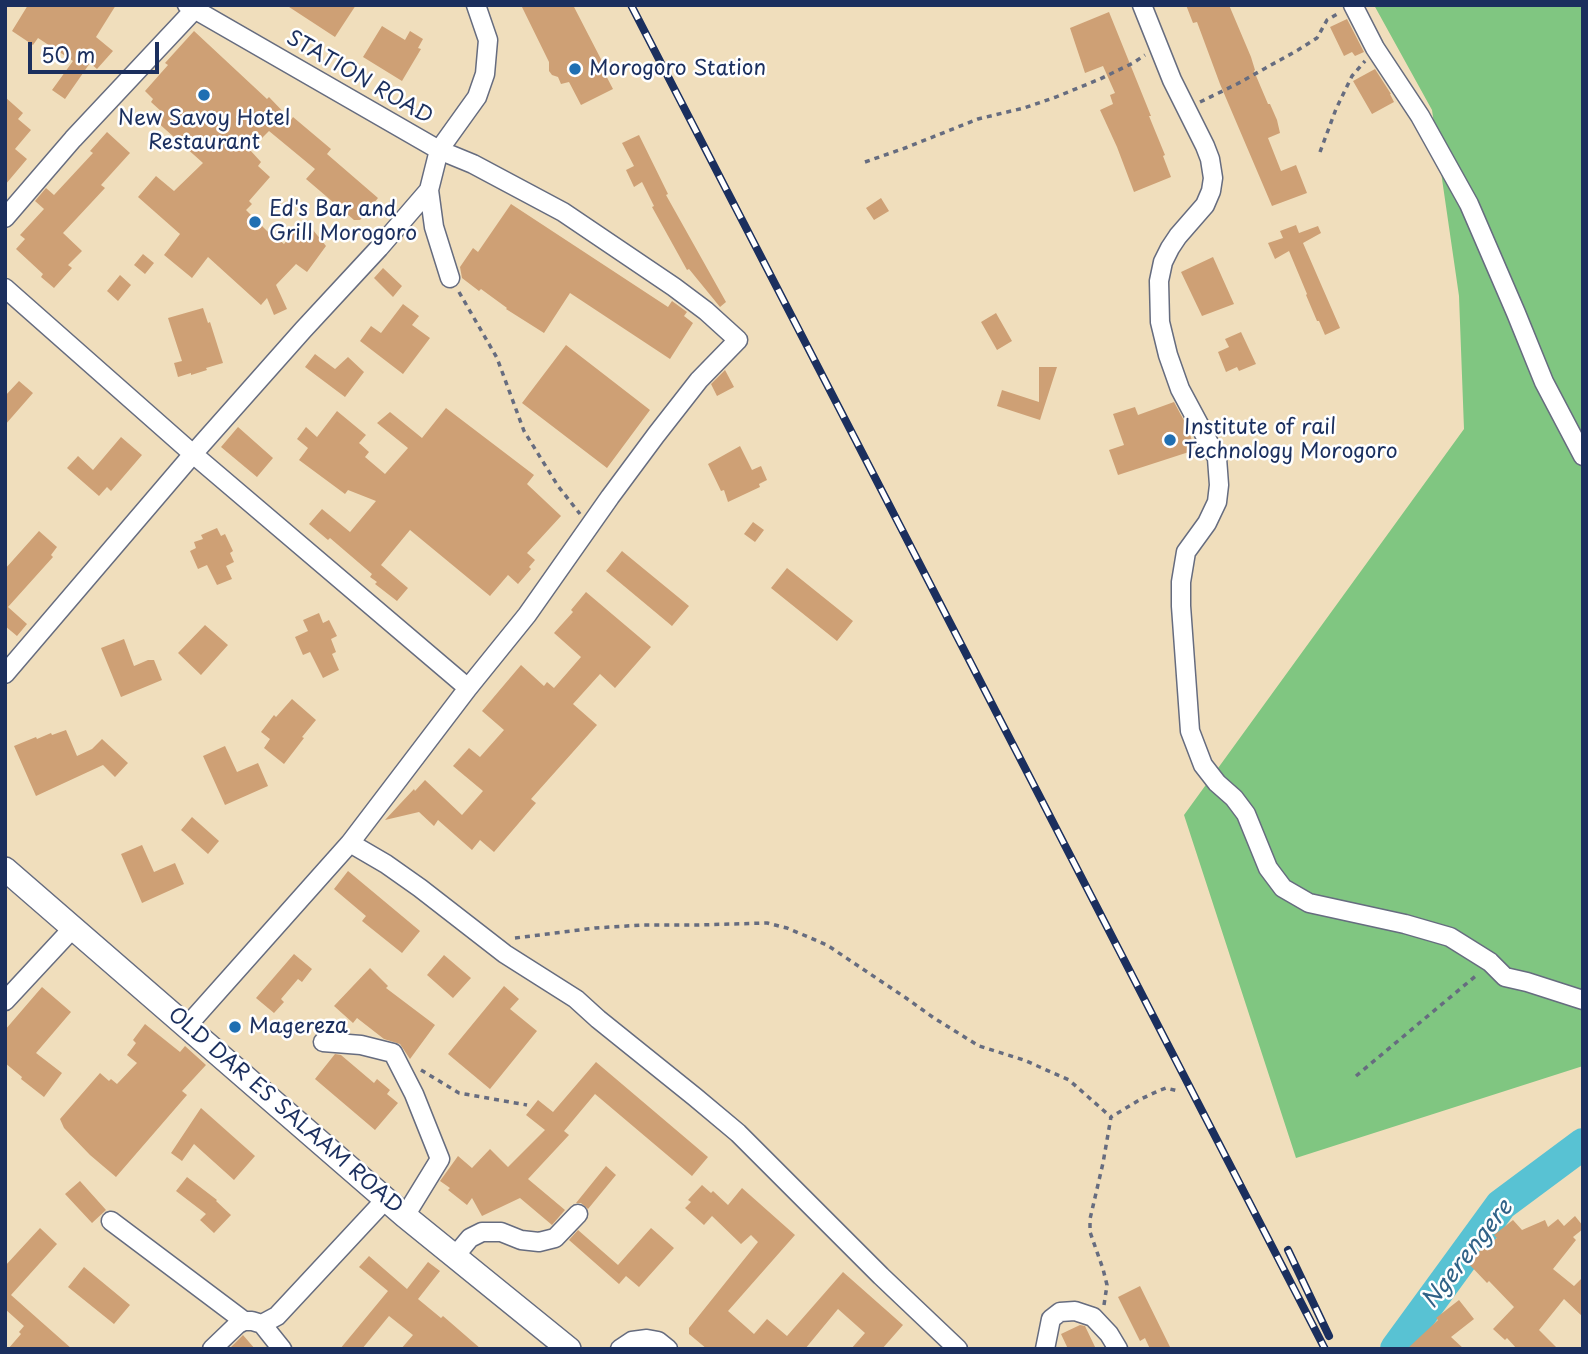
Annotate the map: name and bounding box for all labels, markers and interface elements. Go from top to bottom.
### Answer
street label: STATION ROAD [281,26,437,130]
scale bar [32,28,163,72]
text: 50 m [41,38,95,70]
place label: Morogoro Station [589,56,766,82]
marker: Morogoro Station [567,61,583,77]
marker: New Savoy Hotel Restaurant [196,87,212,103]
place label: New Savoy Hotel Restaurant [118,106,290,156]
place label: Ed's Bar and Grill Morogoro [269,197,417,247]
marker: Ed's Bar and Grill Morogoro [247,214,263,230]
place label: Institute of rail Technology Morogoro [1184,415,1398,465]
marker: Institute of rail Technology Morogoro [1162,432,1178,448]
street label: OLD DAR ES SALAAM ROAD [163,1002,407,1220]
place label: Magereza [249,1014,348,1040]
marker: Magereza [227,1019,243,1035]
water label: Ngerengere [1417,1195,1519,1315]

